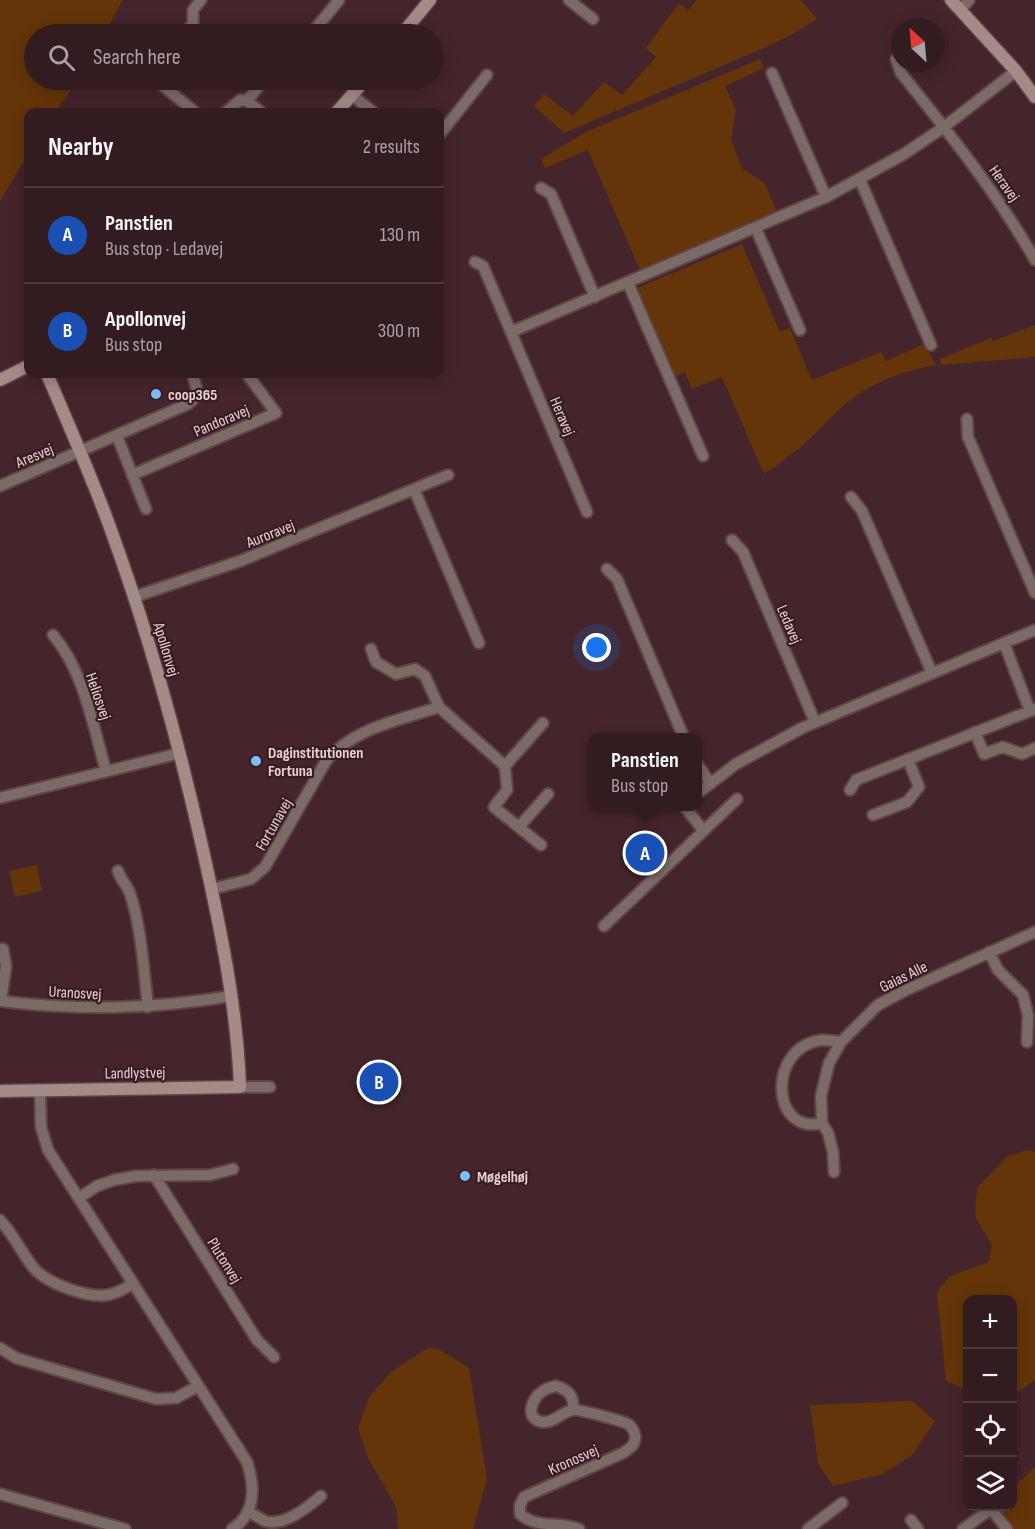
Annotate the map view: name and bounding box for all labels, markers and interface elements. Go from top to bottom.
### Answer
north arrow [891,18,945,72]
search box [24,24,444,90]
icon: search [45,41,78,74]
text: Search here [93,44,180,71]
text: Nearby [48,132,114,163]
text: 2 results [363,135,420,159]
street label: Heravej [984,162,1023,206]
text: Panstien [105,210,173,237]
text: A [63,223,72,247]
text: 130 m [380,223,420,247]
text: Bus stop · Ledavej [105,237,223,261]
text: Apollonvej [105,306,186,333]
text: B [63,319,72,343]
text: 300 m [378,319,420,343]
text: Bus stop [105,333,162,357]
place label: coop365 [168,386,217,405]
marker: coop365 [149,387,163,401]
street label: Heravej [545,394,578,439]
street label: Pandoravej [191,401,252,442]
street label: Aresvej [12,440,56,473]
street label: Auroravej [243,516,298,553]
street label: Ledavej [772,602,805,647]
street label: Apollonvej [148,619,183,679]
your location [582,633,611,662]
street label: Heliosvej [81,670,115,723]
popup [588,733,702,811]
place label: Daginstitutionen Fortuna [268,744,363,781]
text: Panstien [611,747,679,774]
marker: Daginstitutionen Fortuna [249,754,263,768]
text: Bus stop [611,774,668,798]
street label: Fortunavej [252,795,297,854]
pin: A [626,830,664,876]
street label: Gaias Alle [877,958,931,997]
street label: Uranosvej [48,983,102,1004]
pin: B [360,1060,398,1104]
street label: Landlystvej [104,1063,166,1084]
place label: Møgelhøj [477,1168,528,1187]
marker: Møgelhøj [458,1169,472,1183]
street label: Plutonvej [202,1235,245,1287]
map controls [963,1295,1017,1511]
button: + [963,1295,1017,1349]
button: − [963,1349,1017,1403]
button: locate [963,1403,1017,1457]
street label: Kronosvej [546,1441,602,1480]
button: layers [963,1457,1017,1511]

